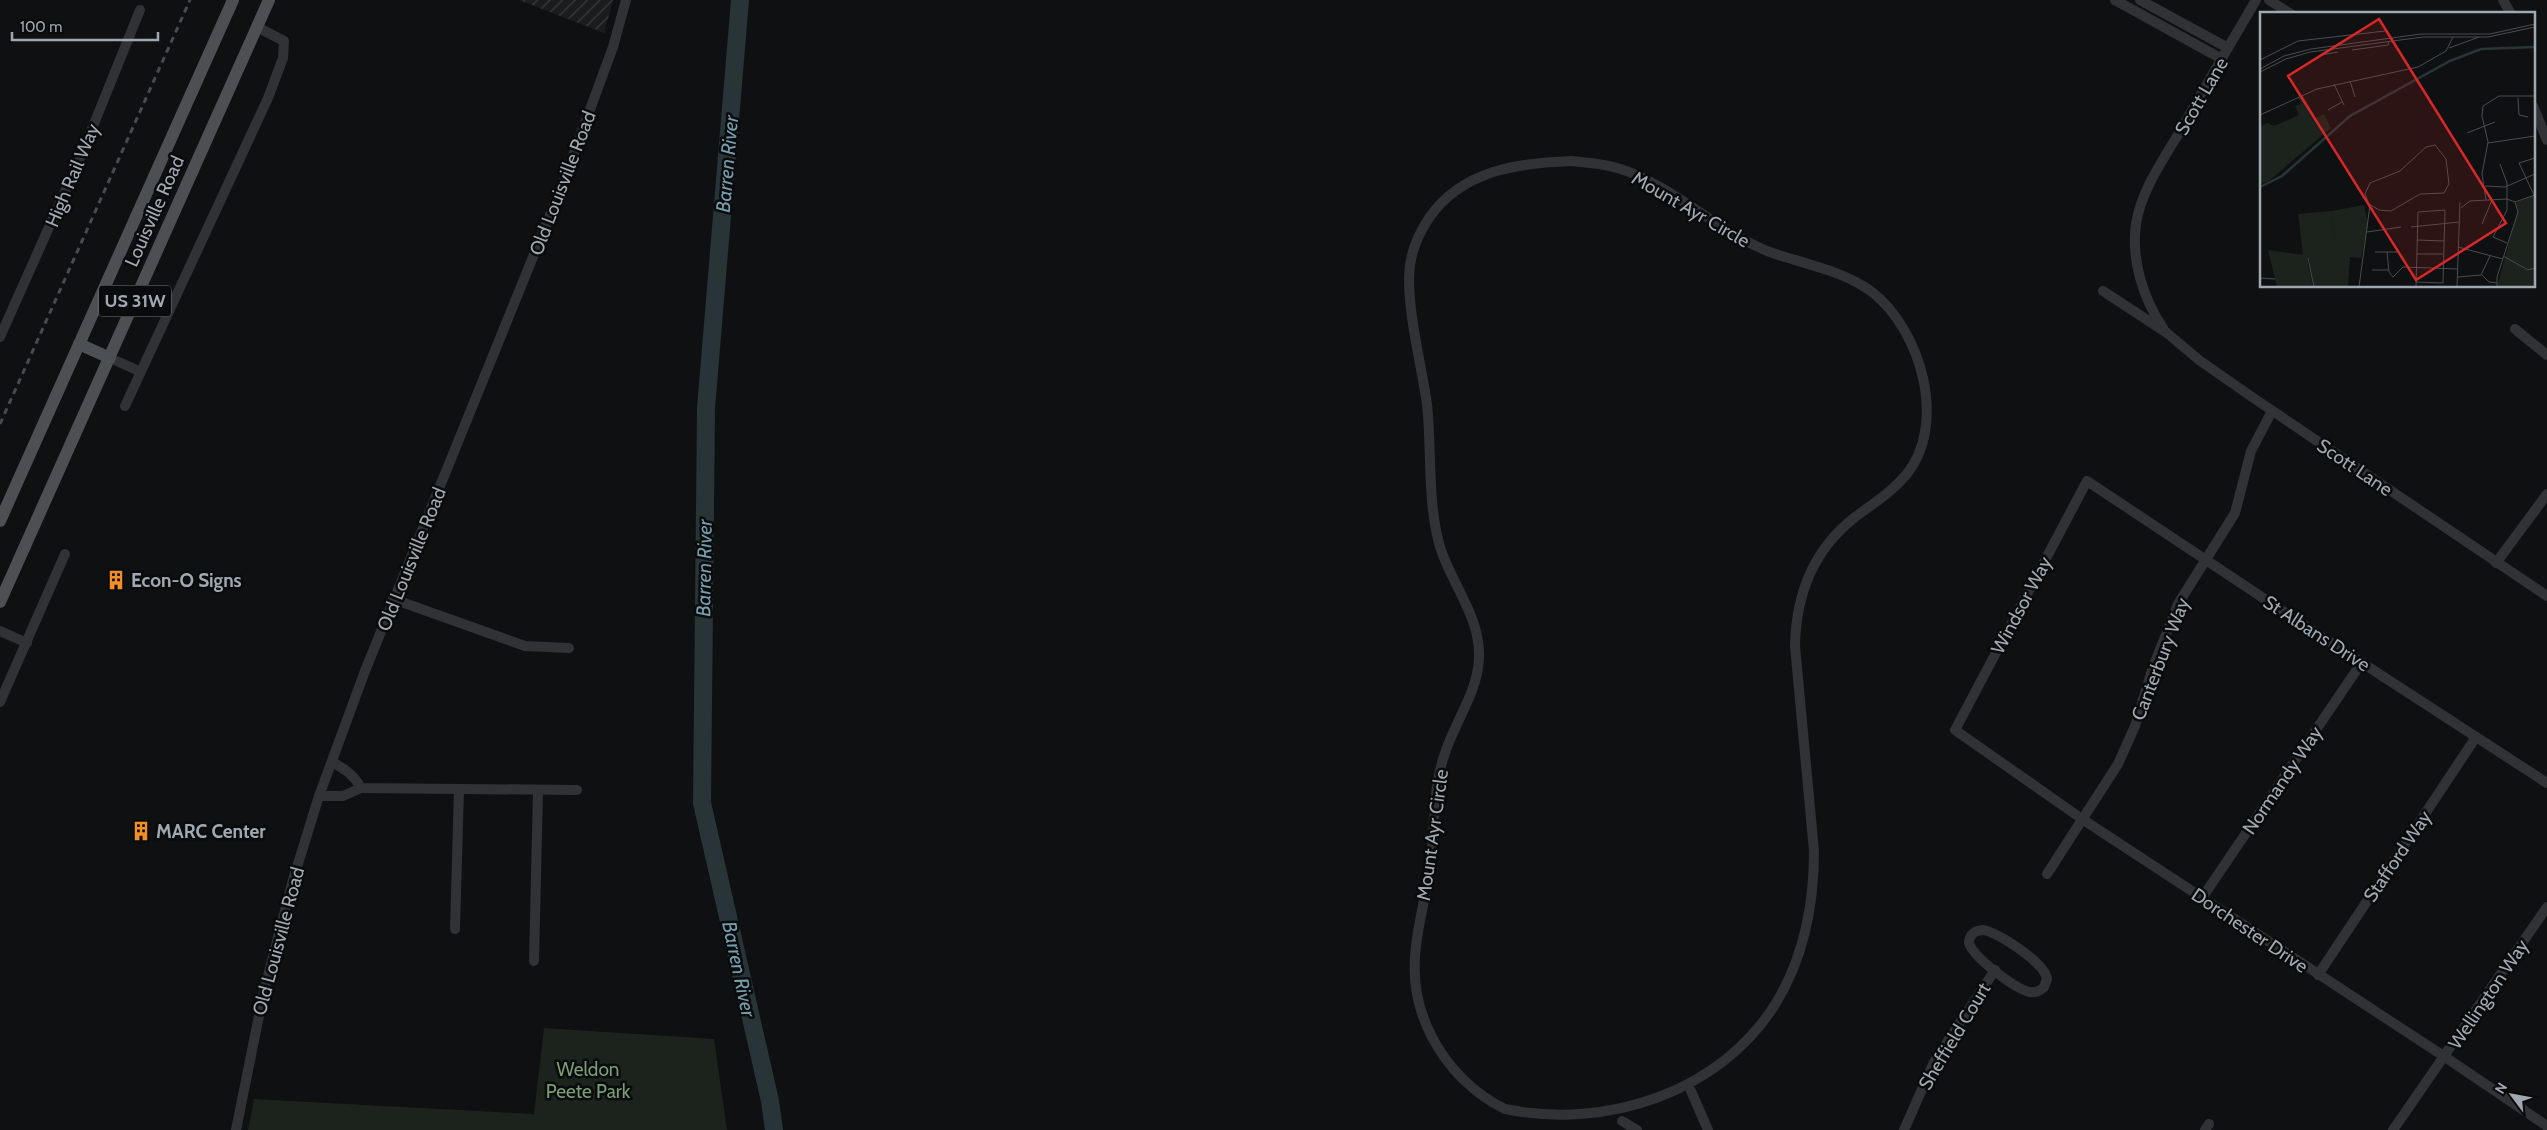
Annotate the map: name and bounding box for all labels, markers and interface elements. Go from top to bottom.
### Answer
scale bar [12,10,159,42]
inset map [2260,12,2534,288]
text: 100 m [20,18,62,36]
street label: Scott Lane [2170,53,2233,139]
street label: Old Louisville Road [524,108,601,259]
water label: Barren River [711,114,743,213]
street label: High Rail Way [40,120,105,230]
street label: Louisville Road [120,152,189,270]
street label: Mount Ayr Circle [1628,166,1754,253]
road number: US 31W [99,286,171,316]
street label: Scott Lane [2313,434,2397,501]
street label: Old Louisville Road [372,484,451,634]
water label: Barren River [691,518,717,617]
street label: Windsor Way [1986,552,2057,658]
building icon: Econ-O Signs [105,569,127,591]
place label: Econ-O Signs [131,569,242,592]
street label: St Albans Drive [2259,590,2375,677]
street label: Canterbury Way [2127,594,2195,724]
street label: Normandy Way [2238,721,2327,839]
street label: Mount Ayr Circle [1412,768,1453,902]
street label: Stafford Way [2358,806,2437,906]
building icon: MARC Center [130,820,152,842]
place label: MARC Center [156,820,266,843]
street label: Old Louisville Road [248,864,309,1018]
street label: Dorchester Drive [2187,883,2312,978]
water label: Barren River [717,919,761,1020]
street label: Wellington Way [2443,935,2534,1053]
street label: Sheffield Court [1913,978,1996,1094]
park label: Weldon Peete Park [546,1058,631,1103]
north arrow [2487,1070,2537,1120]
text: N [2491,1079,2511,1097]

